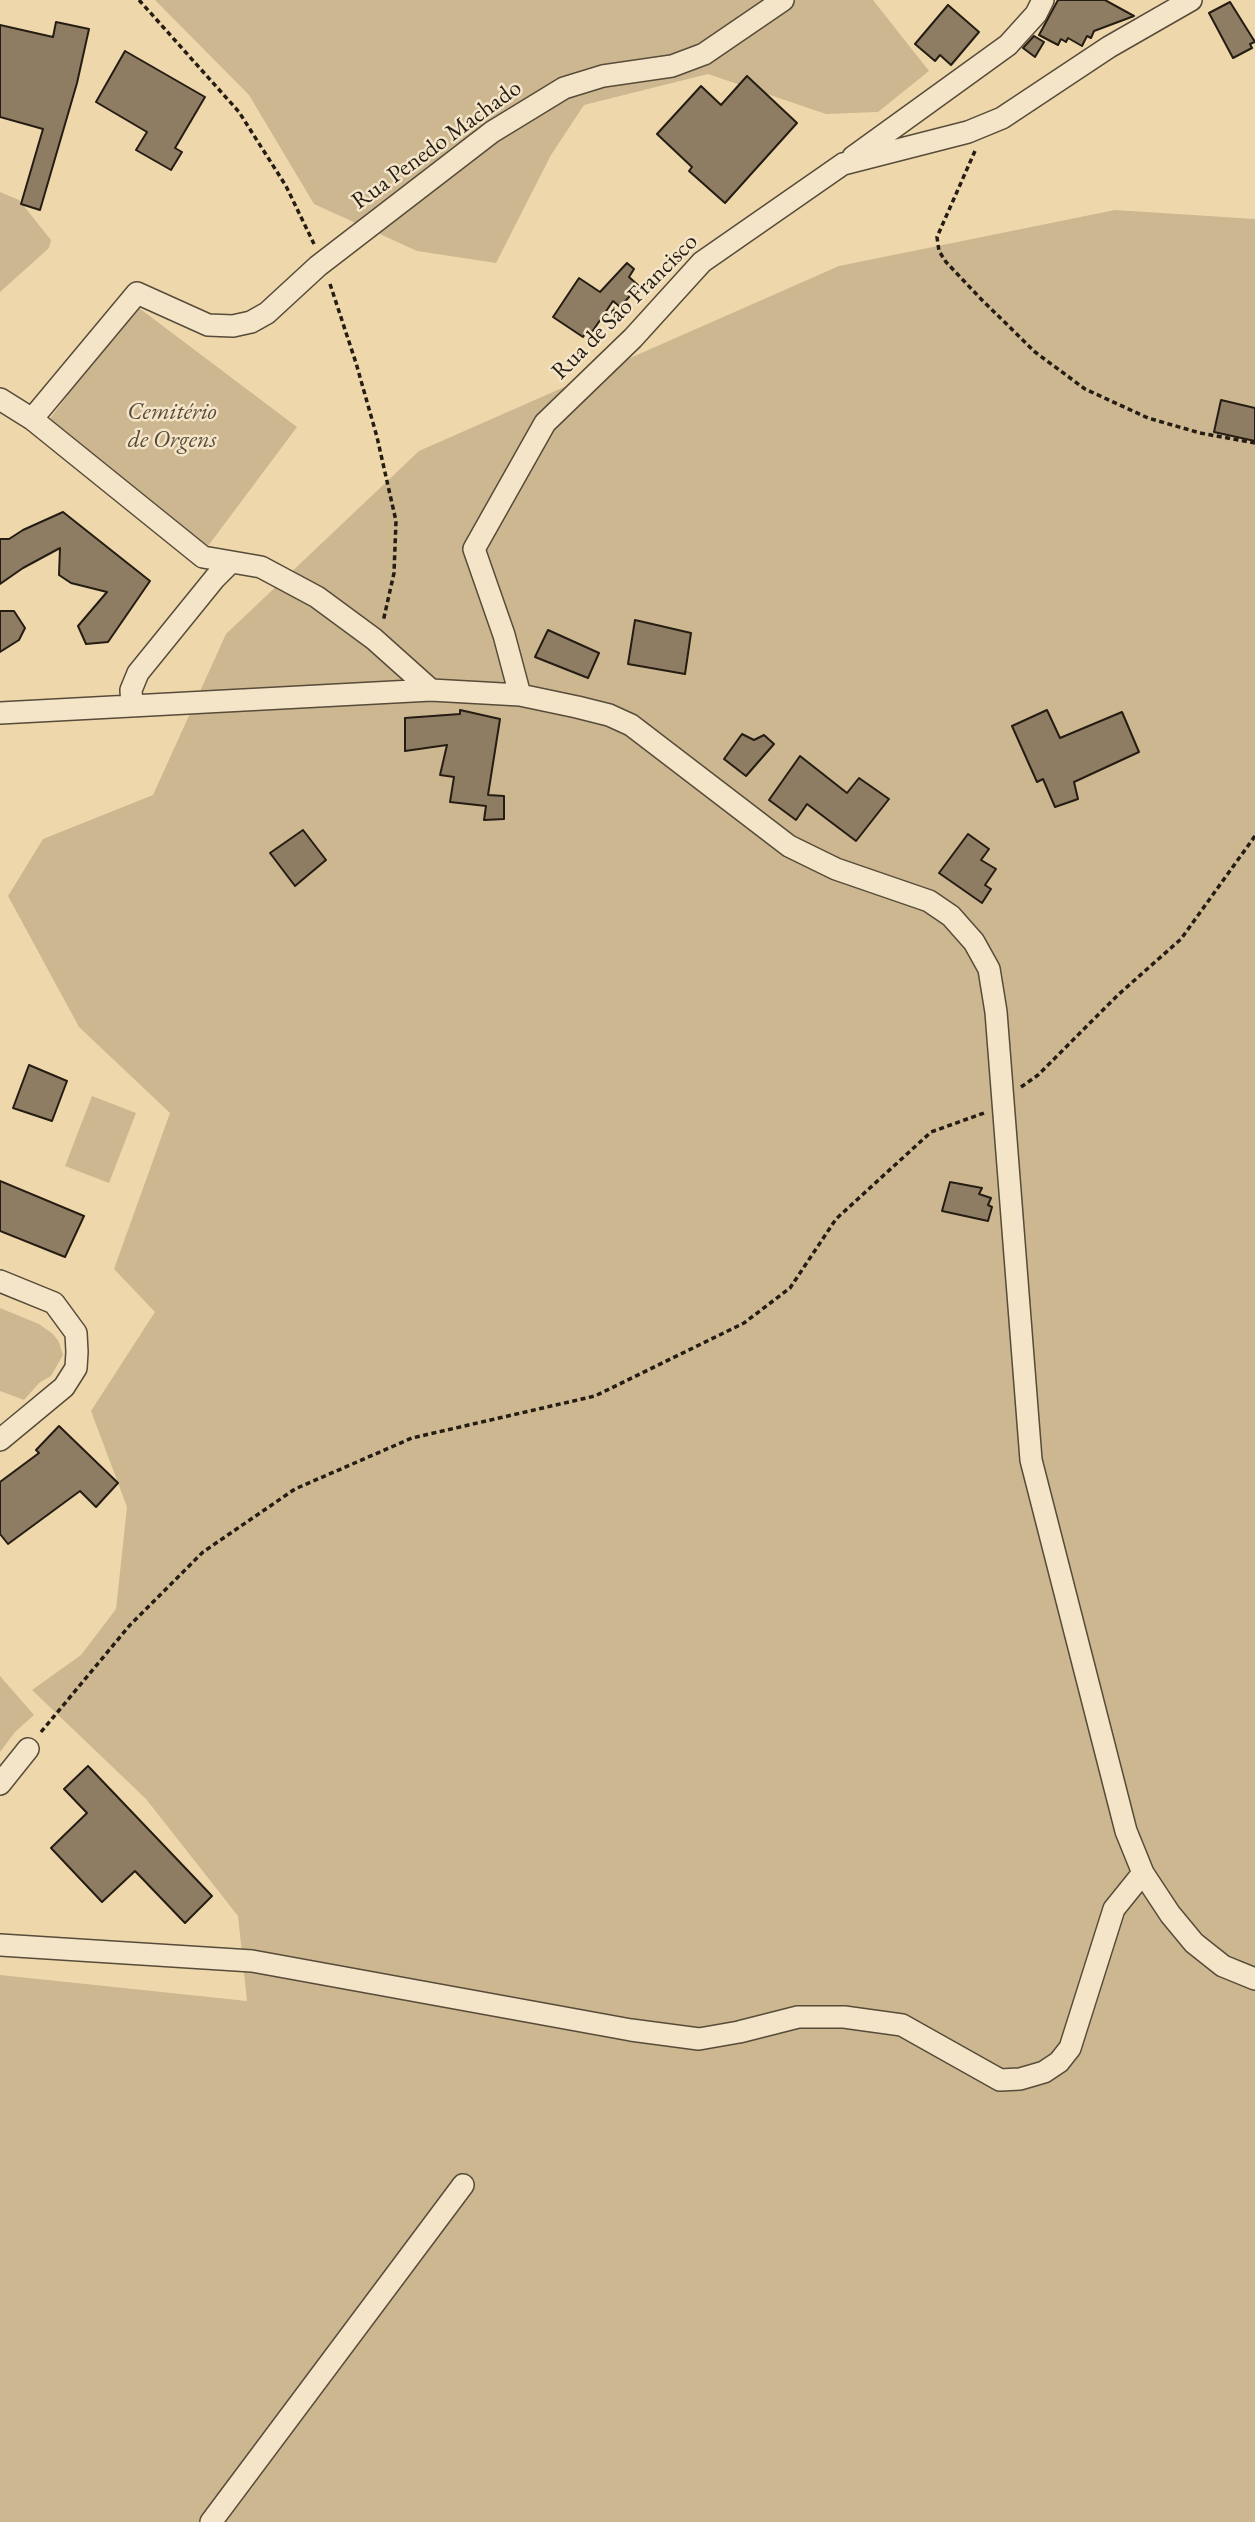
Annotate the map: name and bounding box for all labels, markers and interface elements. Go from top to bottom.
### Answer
street label: Rua Penedo Machado [347,74,527,216]
street label: Rua de São Francisco [546,228,704,386]
park label: Cemitério de Orgens [127,398,217,454]

